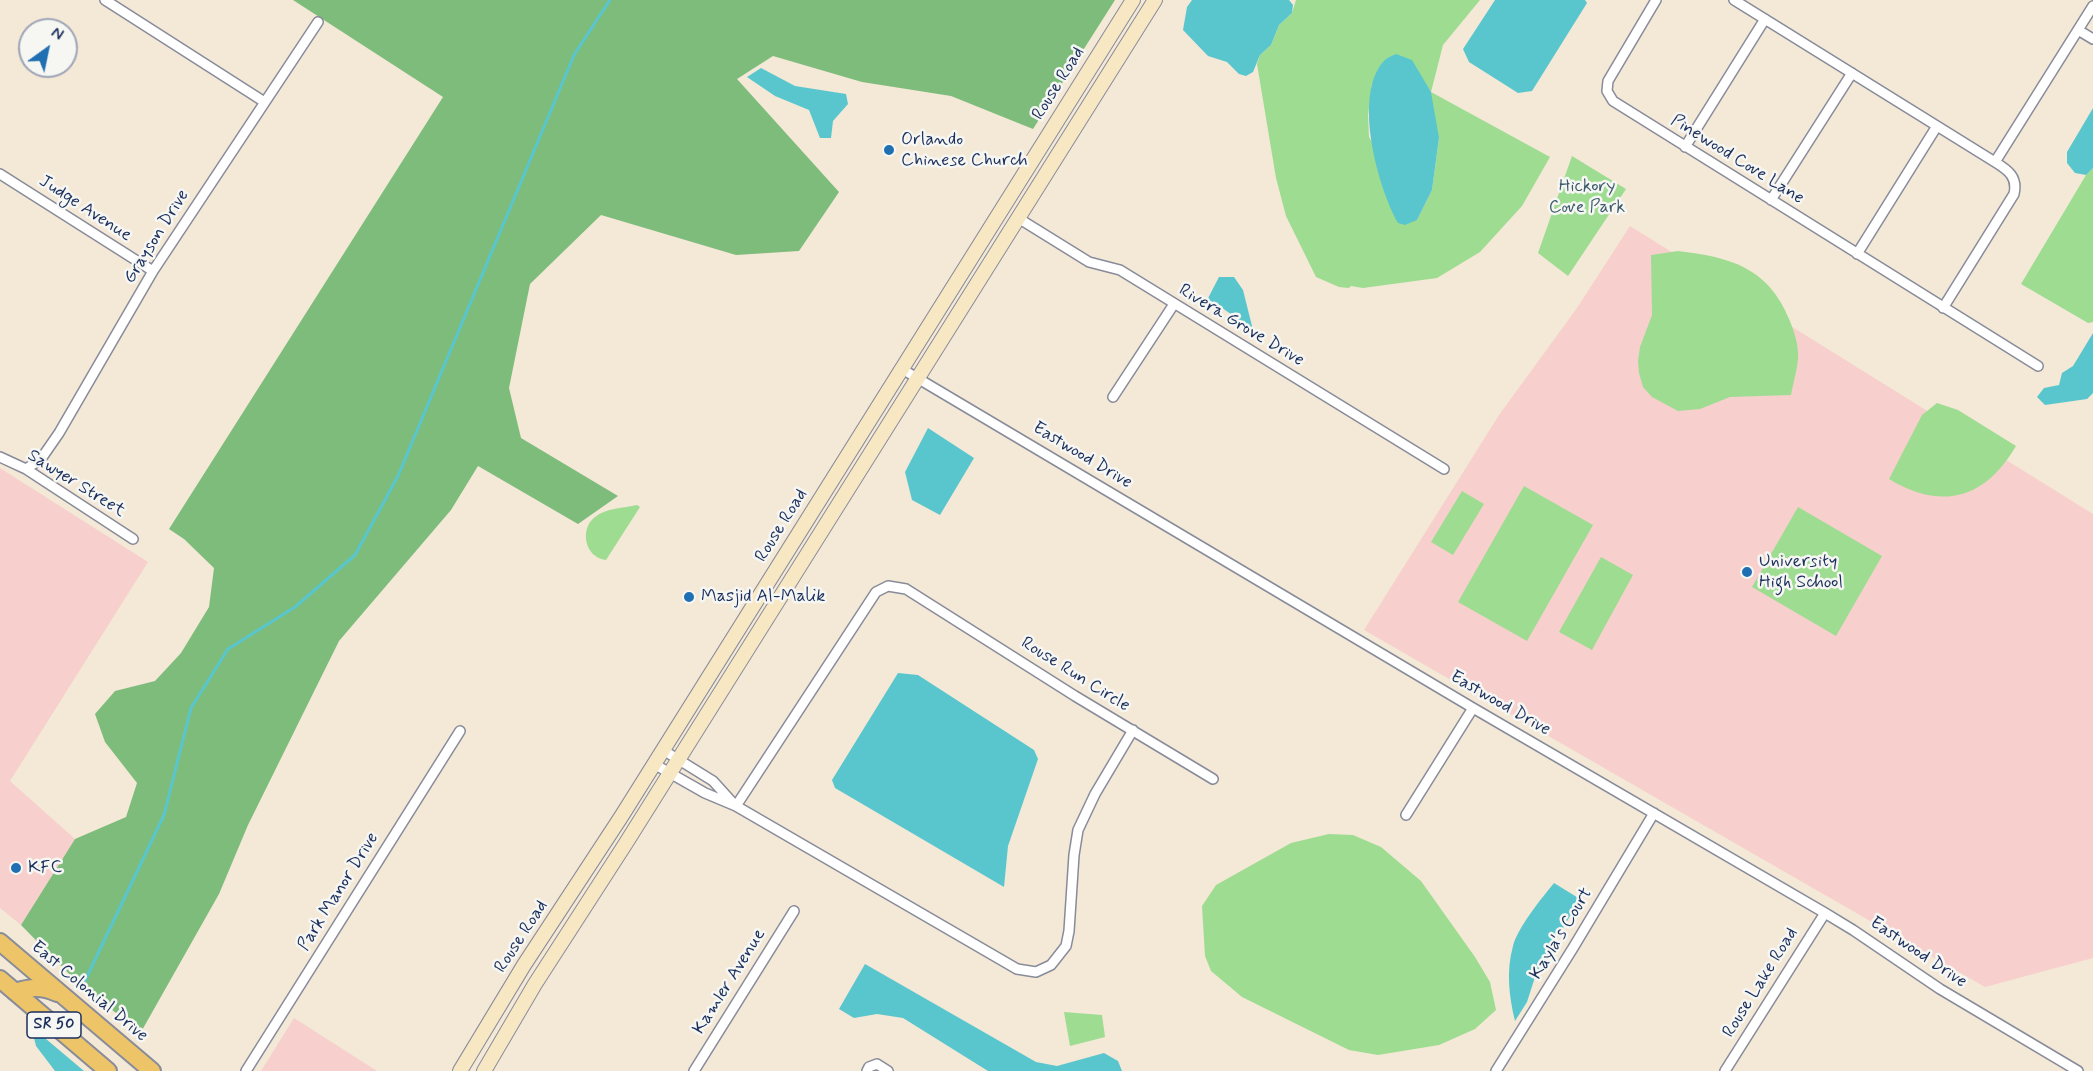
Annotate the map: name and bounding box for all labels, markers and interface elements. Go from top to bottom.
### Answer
north arrow [18,18,78,78]
text: N [47,22,67,46]
street label: Rouse Road [1028,43,1090,125]
street label: Pinewood Cove Lane [1666,110,1808,210]
place label: Orlando Chinese Church [901,129,1028,172]
marker: Orlando Chinese Church [882,143,896,157]
street label: Judge Avenue [35,171,135,247]
park label: Hickory Cove Park [1549,176,1625,219]
street label: Grayson Drive [120,186,194,288]
street label: Rivera Grove Drive [1174,280,1308,372]
street label: Eastwood Drive [1028,418,1136,494]
street label: Sawyer Street [23,445,129,523]
street label: Rouse Road [751,485,813,567]
place label: University High School [1759,551,1843,594]
marker: University High School [1740,565,1754,579]
place label: Masjid Al-Malik [701,586,825,608]
marker: Masjid Al-Malik [682,590,696,604]
street label: Rouse Run Circle [1016,633,1134,717]
street label: Eastwood Drive [1446,667,1554,741]
street label: Park Manor Drive [294,829,384,955]
place label: KFC [28,857,62,879]
marker: KFC [9,861,23,875]
street label: Kayla's Court [1526,884,1598,984]
street label: Rouse Road [491,897,553,977]
street label: Eastwood Drive [1865,913,1971,993]
street label: Rouse Lake Road [1719,924,1803,1042]
street label: Kamler Avenue [689,925,771,1039]
street label: East Colonial Drive [26,937,152,1047]
road number: SR 50 [27,1012,81,1038]

